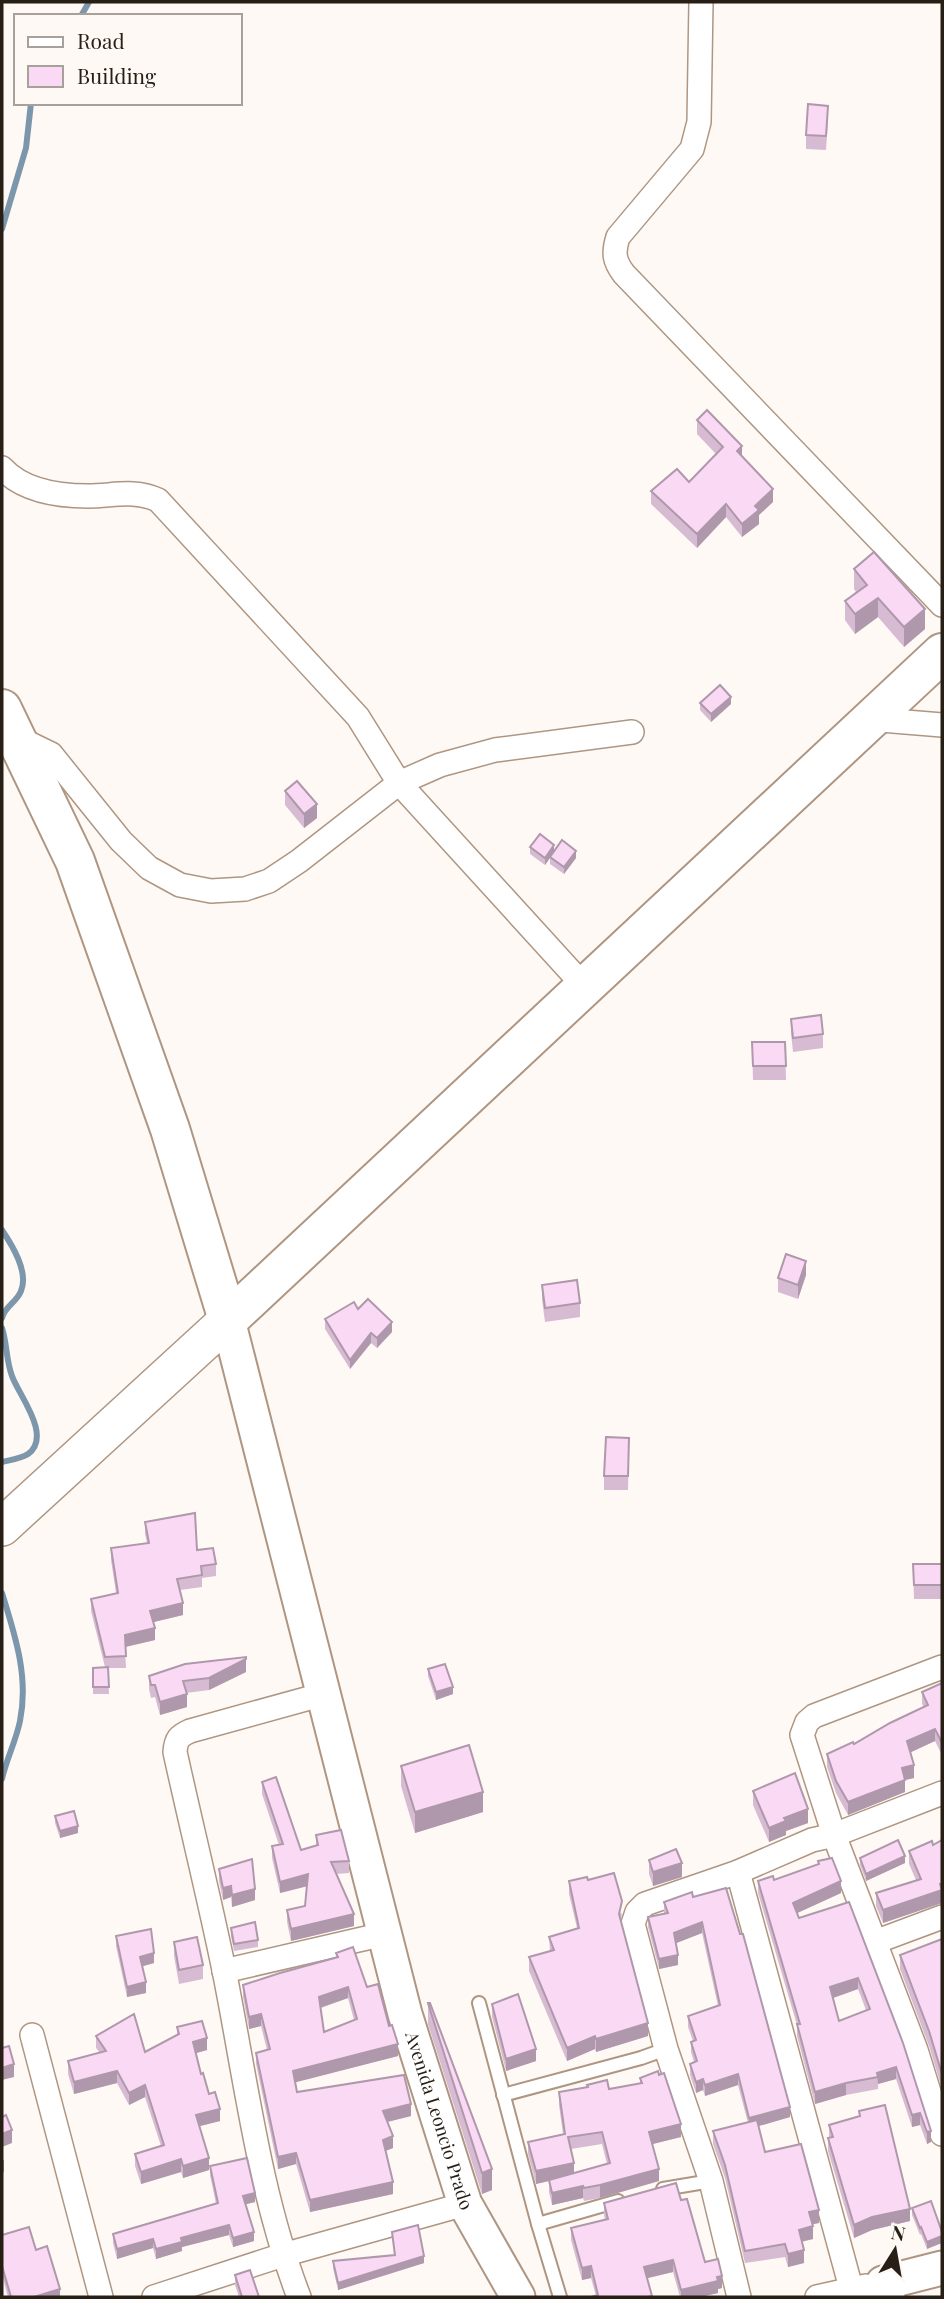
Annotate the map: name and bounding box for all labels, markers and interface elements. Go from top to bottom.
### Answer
legend [14,14,242,105]
text: Road [77,26,125,54]
text: Building [77,61,156,89]
street label: Avenida Leoncio Prado [400,2027,479,2214]
north arrow [860,2215,930,2285]
text: N [889,2218,908,2246]

